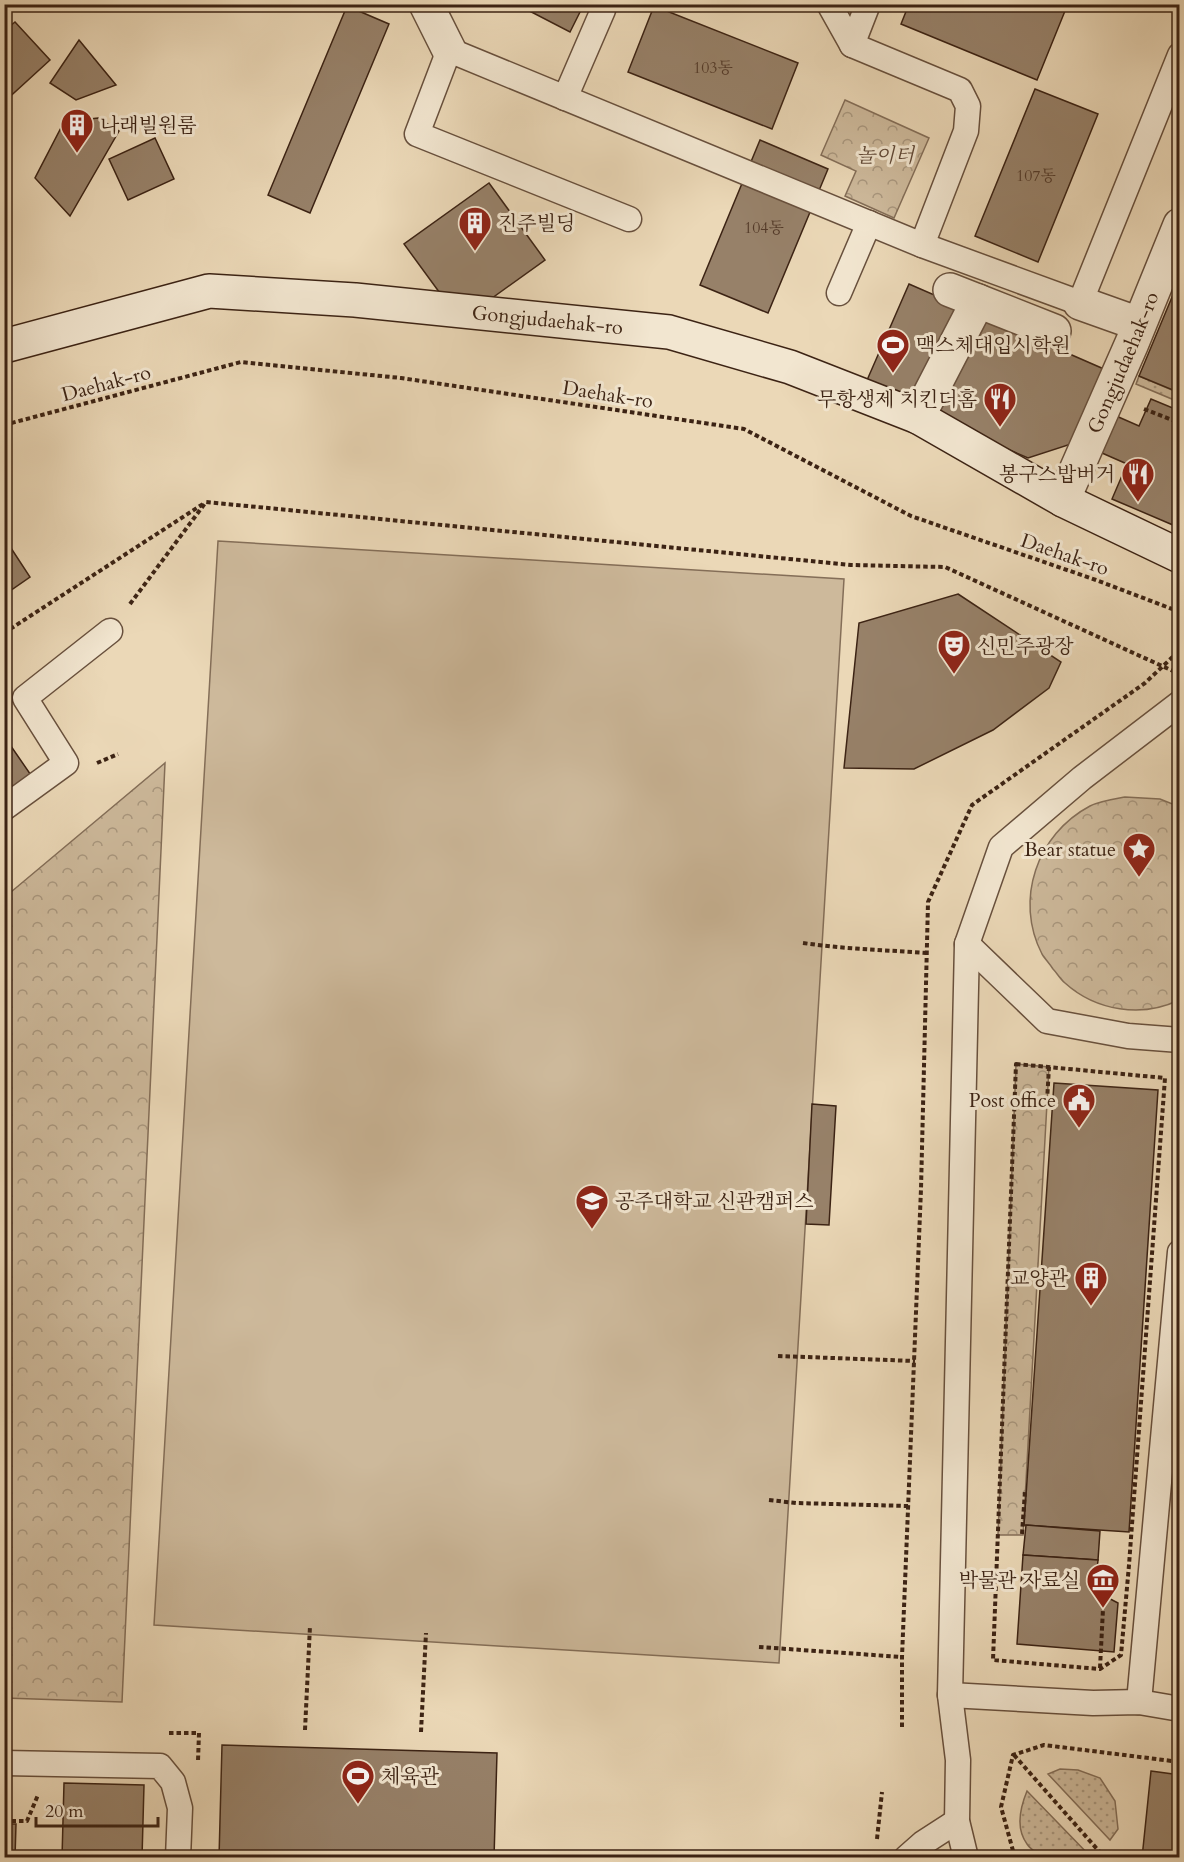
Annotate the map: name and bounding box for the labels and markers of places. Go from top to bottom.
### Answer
building icon: 나래빌원룸 [59,107,95,154]
place label: 나래빌원룸 [100,112,197,139]
building icon: 진주빌딩 [457,205,493,252]
place label: 진주빌딩 [498,210,575,237]
sports icon: 맥스체대입시학원 [875,327,911,374]
place label: 맥스체대입시학원 [916,332,1071,359]
restaurant icon: 무항생제 치킨더홈 [982,381,1018,428]
place label: 무항생제 치킨더홈 [817,386,977,413]
restaurant icon: 봉구스밥버거 [1120,456,1156,503]
place label: 봉구스밥버거 [999,461,1115,488]
theatre icon: 신민주광장 [936,628,972,675]
place label: 신민주광장 [977,633,1074,660]
place icon: Bear statue [1121,831,1157,878]
place label: Bear statue [1024,836,1116,863]
public building icon: Post office [1061,1082,1097,1129]
place label: Post office [969,1087,1056,1114]
school or university icon: 공주대학교 신관캠퍼스 [574,1183,610,1230]
place label: 공주대학교 신관캠퍼스 [615,1188,814,1215]
building icon: 교양관 [1073,1260,1109,1307]
place label: 교양관 [1010,1265,1069,1292]
museum icon: 박물관 자료실 [1085,1562,1121,1609]
place label: 박물관 자료실 [959,1567,1080,1594]
sports icon: 체육관 [340,1758,376,1805]
place label: 체육관 [381,1763,440,1790]

